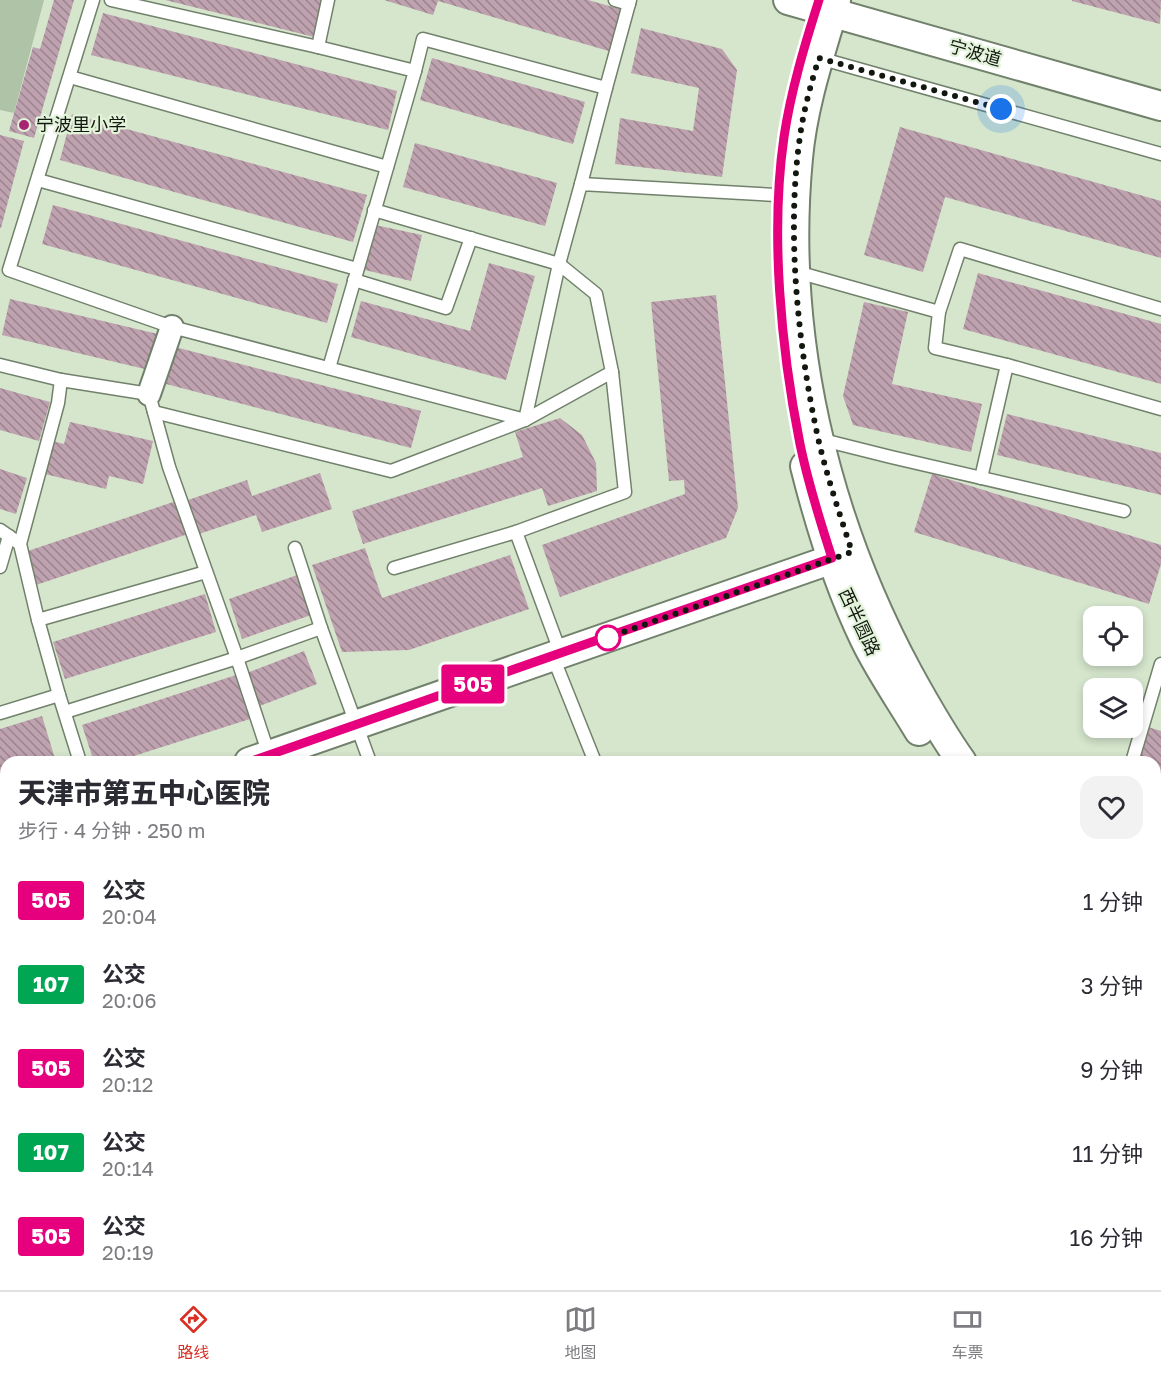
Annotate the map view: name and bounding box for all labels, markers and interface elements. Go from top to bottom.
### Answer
street label: 宁波道 [946,34,1004,70]
your location [986,94,1016,124]
place label: 宁波里小学 [36,113,126,135]
marker: 宁波里小学 [17,118,31,132]
street label: 西半圆路 [835,584,885,659]
map controls [1083,606,1143,738]
button: locate [1083,606,1143,666]
unlabelled marker [595,625,621,651]
line badge: 505 [438,664,508,704]
text: 505 [453,671,493,697]
button: layers [1083,678,1143,738]
text: 天津市第五中心医院 [18,776,270,809]
button: heart [1080,776,1143,839]
text: 步行 · 4 分钟 · 250 m [18,818,206,842]
text: 公交 [102,876,146,903]
text: 505 [31,887,71,913]
text: 1 分钟 [1083,888,1143,915]
text: 20:04 [102,904,157,928]
text: 公交 [102,960,146,987]
text: 107 [33,971,69,997]
text: 3 分钟 [1081,972,1143,999]
text: 20:06 [102,988,157,1012]
text: 公交 [102,1044,146,1071]
text: 505 [31,1055,71,1081]
text: 9 分钟 [1080,1056,1143,1083]
text: 20:12 [102,1072,153,1096]
text: 公交 [102,1128,146,1155]
text: 107 [33,1139,69,1165]
text: 11 分钟 [1072,1140,1143,1167]
text: 20:14 [102,1156,154,1180]
text: 公交 [102,1212,146,1239]
text: 505 [31,1223,71,1249]
text: 16 分钟 [1070,1224,1143,1251]
text: 20:19 [102,1240,154,1264]
tab: 路线 [177,1303,210,1363]
tab: 地图 [564,1303,597,1363]
tab: 车票 [951,1303,984,1363]

